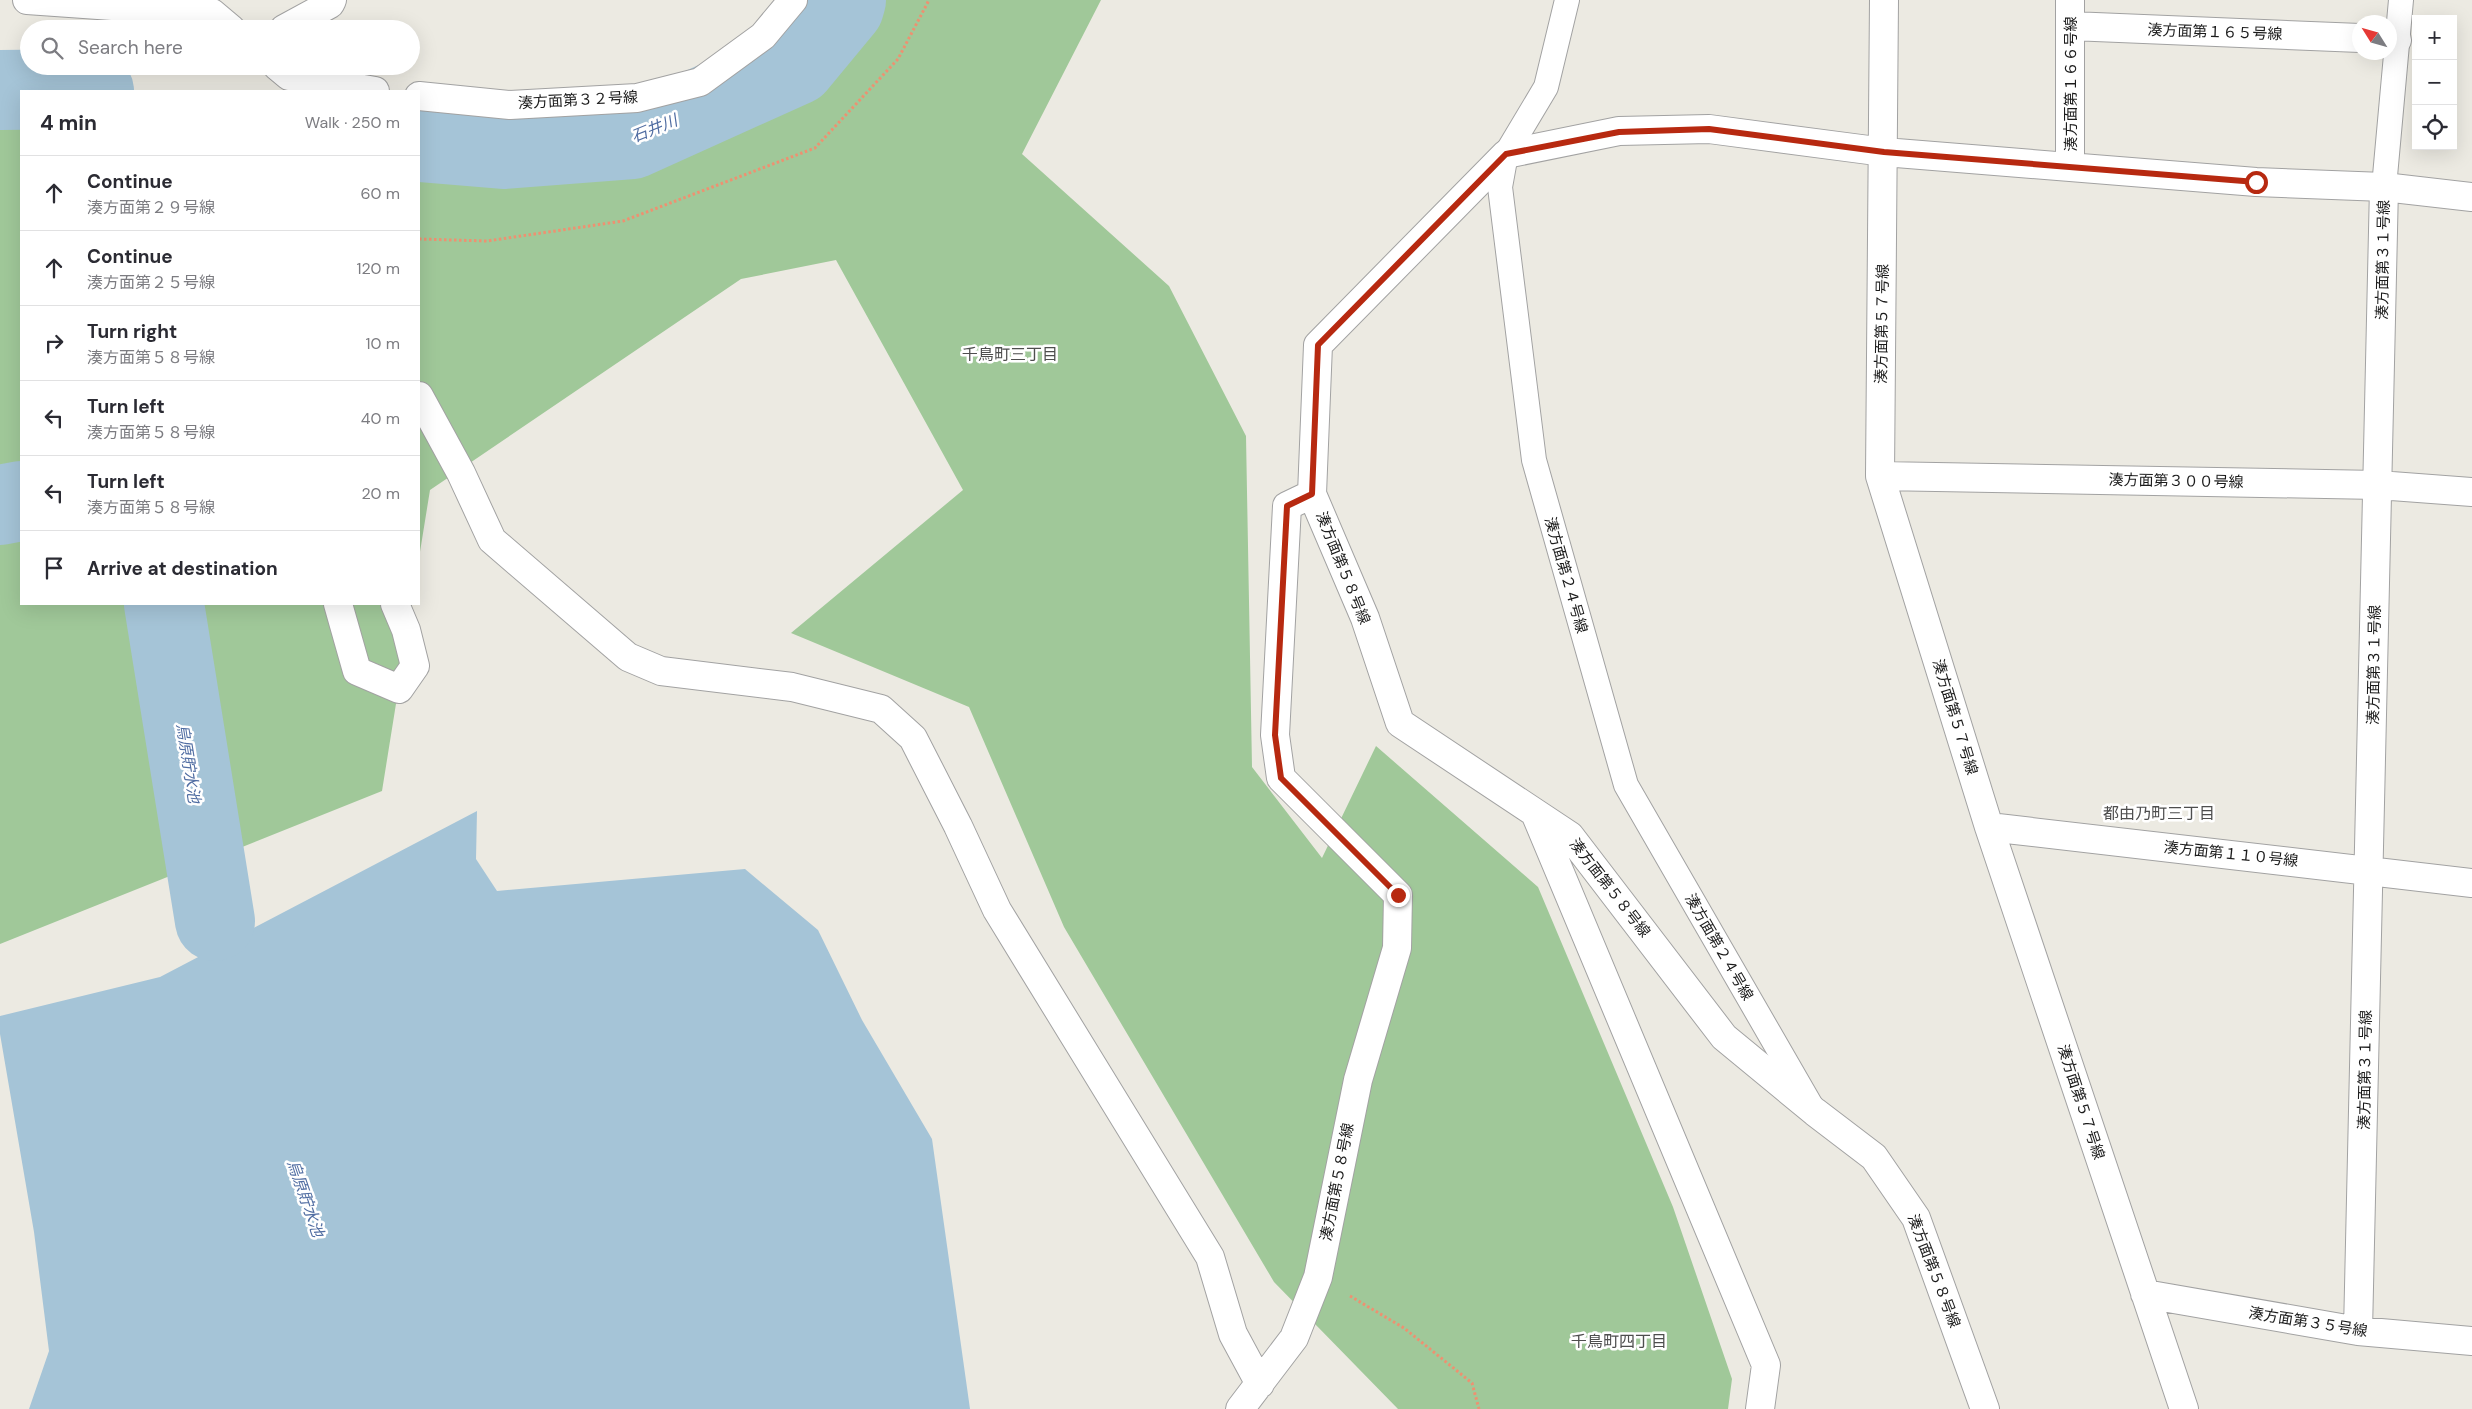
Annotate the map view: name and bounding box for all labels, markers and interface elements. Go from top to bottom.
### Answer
north arrow [2352,15,2397,60]
map controls [2412,15,2457,150]
button: + [2412,15,2457,60]
street label: 湊方面第１６６号線 [2061,16,2081,152]
search box [20,20,420,75]
street label: 湊方面第１６５号線 [2147,20,2283,44]
icon: search [38,34,66,62]
text: Search here [78,35,183,60]
button: − [2412,60,2457,105]
street label: 湊方面第３２号線 [518,87,638,113]
button: locate [2412,105,2457,150]
text: 4 min [40,109,97,137]
water label: 石井川 [628,109,682,147]
text: Walk · 250 m [305,112,400,133]
text: Continue [87,169,173,194]
route start [2245,171,2268,194]
icon: ahead [40,179,68,207]
text: 60 m [360,183,400,204]
text: 湊方面第２９号線 [87,197,215,218]
street label: 湊方面第３１号線 [2372,200,2394,320]
text: Continue [87,244,173,269]
icon: ahead [40,254,68,282]
text: 120 m [356,258,400,279]
street label: 湊方面第５７号線 [1871,264,1893,384]
text: 湊方面第２５号線 [87,272,215,293]
text: Turn right [87,319,177,344]
icon: right [40,329,68,357]
text: 10 m [366,333,400,354]
district label: 千鳥町三丁目 [962,344,1058,365]
text: 湊方面第５８号線 [87,347,215,368]
text: Turn left [87,394,165,419]
icon: left [40,404,68,432]
text: 40 m [361,408,400,429]
text: 湊方面第５８号線 [87,422,215,443]
text: Turn left [87,469,165,494]
street label: 湊方面第３００号線 [2108,470,2244,492]
icon: left [40,479,68,507]
text: 20 m [361,483,400,504]
text: 湊方面第５８号線 [87,497,215,518]
street label: 湊方面第５８号線 [1311,509,1375,627]
street label: 湊方面第２４号線 [1540,515,1592,635]
icon: arrive [40,554,68,582]
text: Arrive at destination [87,556,278,581]
street label: 湊方面第３１号線 [2363,605,2385,725]
street label: 湊方面第５７号線 [1928,657,1982,777]
water label: 烏原貯水池 [172,722,205,806]
district label: 都由乃町三丁目 [2103,803,2215,824]
street label: 湊方面第５８号線 [1565,835,1655,941]
street label: 湊方面第１１０号線 [2163,837,2299,871]
route end [1387,884,1410,907]
street label: 湊方面第２４号線 [1680,890,1758,1004]
street label: 湊方面第３１号線 [2354,1010,2376,1130]
street label: 湊方面第５７号線 [2053,1042,2109,1162]
street label: 湊方面第５８号線 [1316,1121,1358,1243]
water label: 烏原貯水池 [283,1157,329,1241]
street label: 湊方面第５８号線 [1903,1211,1965,1331]
street label: 湊方面第３５号線 [2247,1303,2369,1341]
district label: 千鳥町四丁目 [1571,1331,1667,1352]

